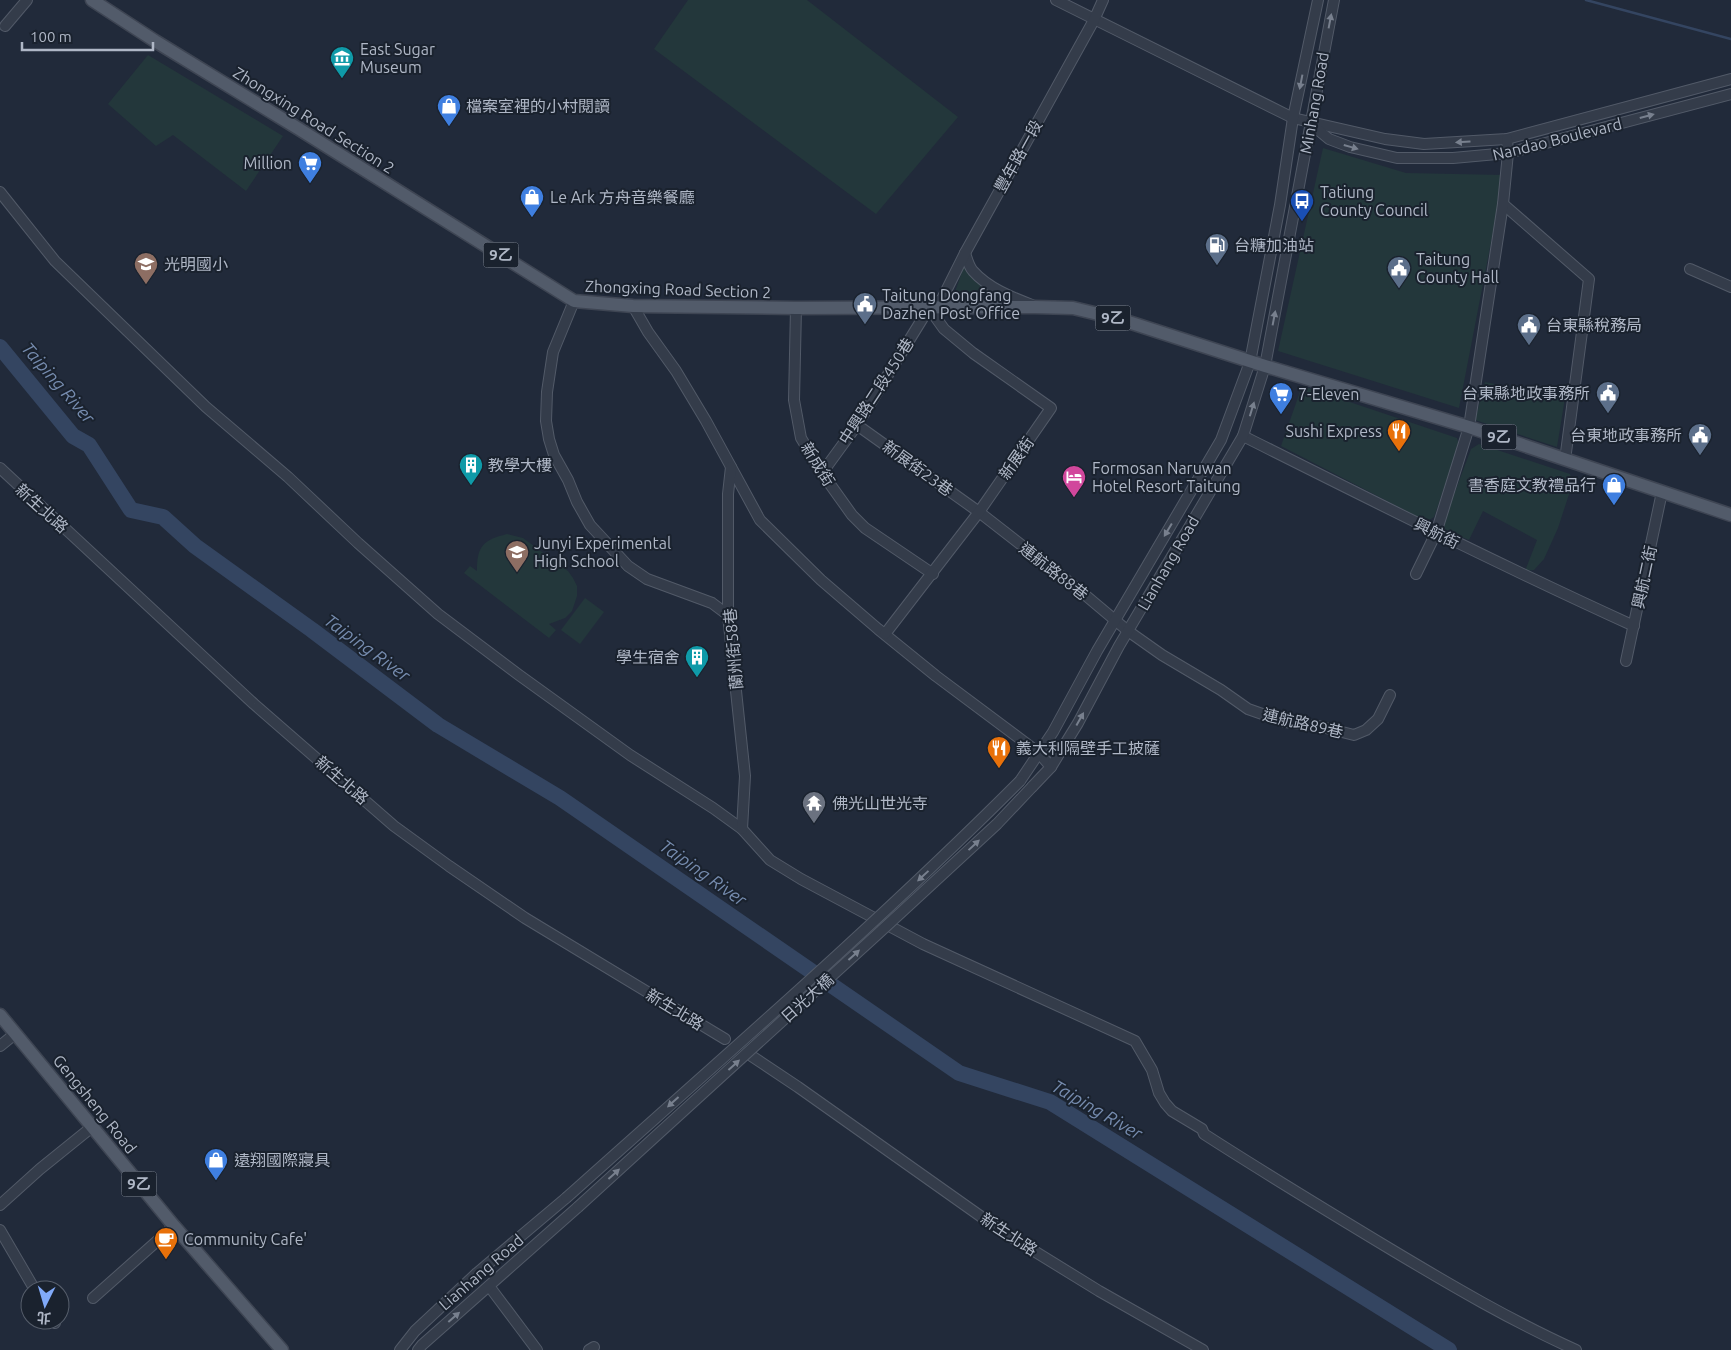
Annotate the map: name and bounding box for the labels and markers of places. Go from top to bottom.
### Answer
place label: East Sugar Museum [360,40,435,76]
museum icon: East Sugar Museum [329,45,355,79]
shop icon: 檔案室裡的小村閱讀 [436,93,462,127]
place label: 檔案室裡的小村閱讀 [466,97,610,115]
supermarket icon: Million [297,150,323,184]
place label: Million [243,154,292,172]
place label: Tatiung County Council [1320,183,1428,219]
shop icon: Le Ark 方舟音樂餐廳 [519,184,545,218]
place label: Le Ark 方舟音樂餐廳 [550,188,695,206]
bus stop icon: Tatiung County Council [1289,188,1315,222]
fuel station icon: 台糖加油站 [1204,232,1230,266]
place label: 台糖加油站 [1234,236,1314,254]
place label: Taitung County Hall [1416,250,1499,286]
school or university icon: 光明國小 [133,251,159,285]
place label: 光明國小 [164,255,228,273]
public building icon: Taitung County Hall [1386,255,1412,289]
place label: Taitung Dongfang Dazhen Post Office [882,286,1020,322]
public building icon: Taitung Dongfang Dazhen Post Office [852,291,878,325]
public building icon: 台東縣稅務局 [1516,312,1542,346]
place label: 台東縣稅務局 [1546,316,1642,334]
public building icon: 台東縣地政事務所 [1595,380,1621,414]
supermarket icon: 7-Eleven [1268,381,1294,415]
place label: 台東縣地政事務所 [1462,384,1590,402]
place label: 7-Eleven [1298,385,1359,403]
restaurant icon: Sushi Express [1386,418,1412,452]
place label: Sushi Express [1286,422,1382,440]
public building icon: 台東地政事務所 [1687,422,1713,456]
place label: 台東地政事務所 [1570,426,1682,444]
building icon: 教學大樓 [458,452,484,486]
place label: 教學大樓 [488,456,552,474]
place label: Formosan Naruwan Hotel Resort Taitung [1092,459,1241,495]
hotel icon: Formosan Naruwan Hotel Resort Taitung [1061,464,1087,498]
shop icon: 書香庭文教禮品行 [1601,472,1627,506]
place label: 書香庭文教禮品行 [1468,476,1596,494]
place label: Junyi Experimental High School [534,534,671,570]
school or university icon: Junyi Experimental High School [504,539,530,573]
building icon: 學生宿舍 [684,644,710,678]
place label: 學生宿舍 [616,648,680,666]
restaurant icon: 義大利隔壁手工披薩 [986,735,1012,769]
place label: 義大利隔壁手工披薩 [1016,739,1160,757]
temple icon: 佛光山世光寺 [801,790,827,824]
place label: 佛光山世光寺 [832,794,928,812]
shop icon: 遠翔國際寢具 [203,1147,229,1181]
place label: 遠翔國際寢具 [234,1151,330,1169]
cafe icon: Community Cafe' [153,1226,179,1260]
place label: Community Cafe' [184,1230,307,1248]

